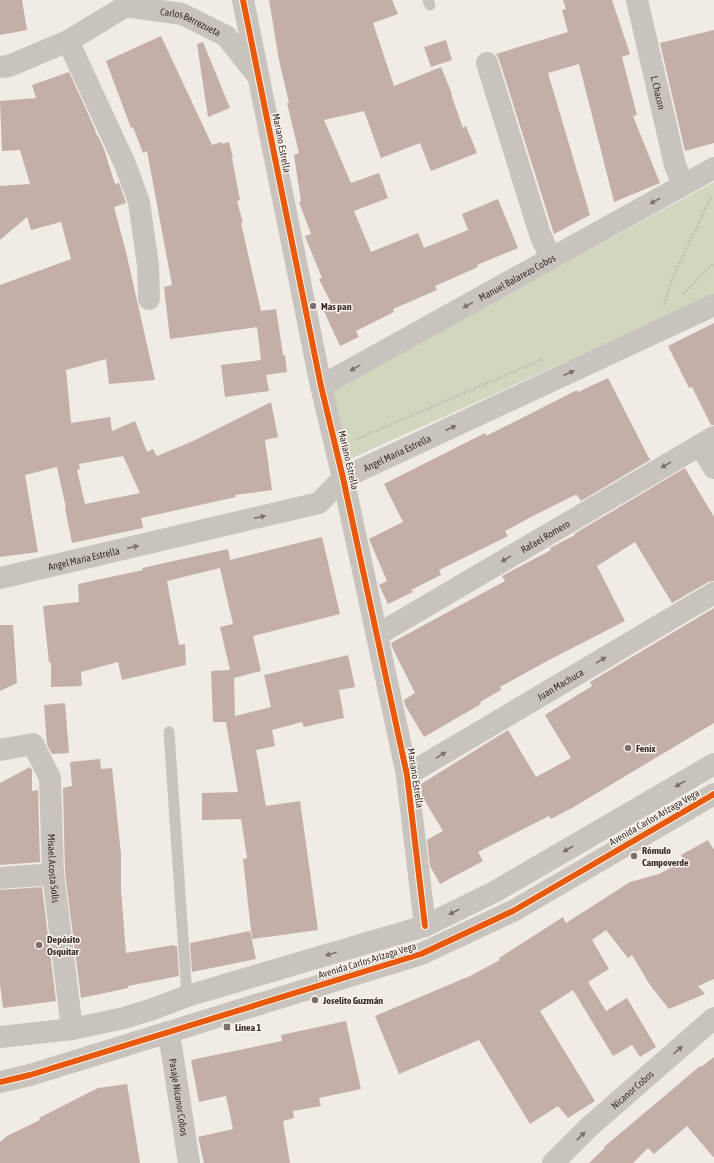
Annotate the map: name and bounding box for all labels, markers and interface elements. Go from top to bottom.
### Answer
street label: Carlos Berrezueta [160,6,223,39]
street label: L. Chacon [649,75,667,111]
street label: Mariano Estrella [270,112,293,174]
one-way arrow [649,197,661,204]
street label: Manuel Balarezo Cobos [477,252,558,303]
marker: Mas pan [308,301,318,311]
place label: Mas pan [321,301,352,312]
one-way arrow [462,301,474,308]
one-way arrow [349,364,360,371]
one-way arrow [563,370,574,376]
one-way arrow [445,425,456,431]
street label: Mariano Estrella [336,430,361,491]
street label: Angel Maria Estrella [362,433,433,474]
one-way arrow [660,461,672,468]
one-way arrow [254,514,266,520]
street label: Rafael Romero [519,518,572,555]
one-way arrow [128,544,140,550]
street label: Angel Maria Estrella [47,545,121,573]
one-way arrow [500,556,512,563]
one-way arrow [595,657,607,664]
street label: Juan Machuca [535,666,586,703]
marker: Fenix [623,743,633,753]
place label: Fenix [636,743,656,754]
street label: Mariano Estrella [405,747,426,809]
one-way arrow [435,752,447,759]
one-way arrow [674,780,686,787]
street label: Avenida Carlos Arízaga Vega [607,787,701,848]
street label: Misael Acosta Solis [46,834,62,904]
place label: Rómulo Campoverde [642,845,689,868]
one-way arrow [562,846,574,853]
marker: Rómulo Campoverde [629,851,639,861]
one-way arrow [448,909,460,915]
place label: Depósito Osquitar [47,934,80,957]
marker: Depósito Osquitar [34,940,44,950]
street label: Avenida Carlos Arízaga Vega [317,940,418,981]
one-way arrow [325,951,337,957]
marker: Joselito Guzmán [310,995,320,1005]
place label: Joselito Guzmán [322,995,383,1006]
marker: Linea 1 [222,1022,232,1032]
place label: Linea 1 [235,1022,262,1033]
one-way arrow [673,1045,683,1054]
street label: Pasaje Nicanor Cobos [167,1058,190,1137]
street label: Nicanor Cobos [609,1068,656,1111]
one-way arrow [576,1131,586,1141]

